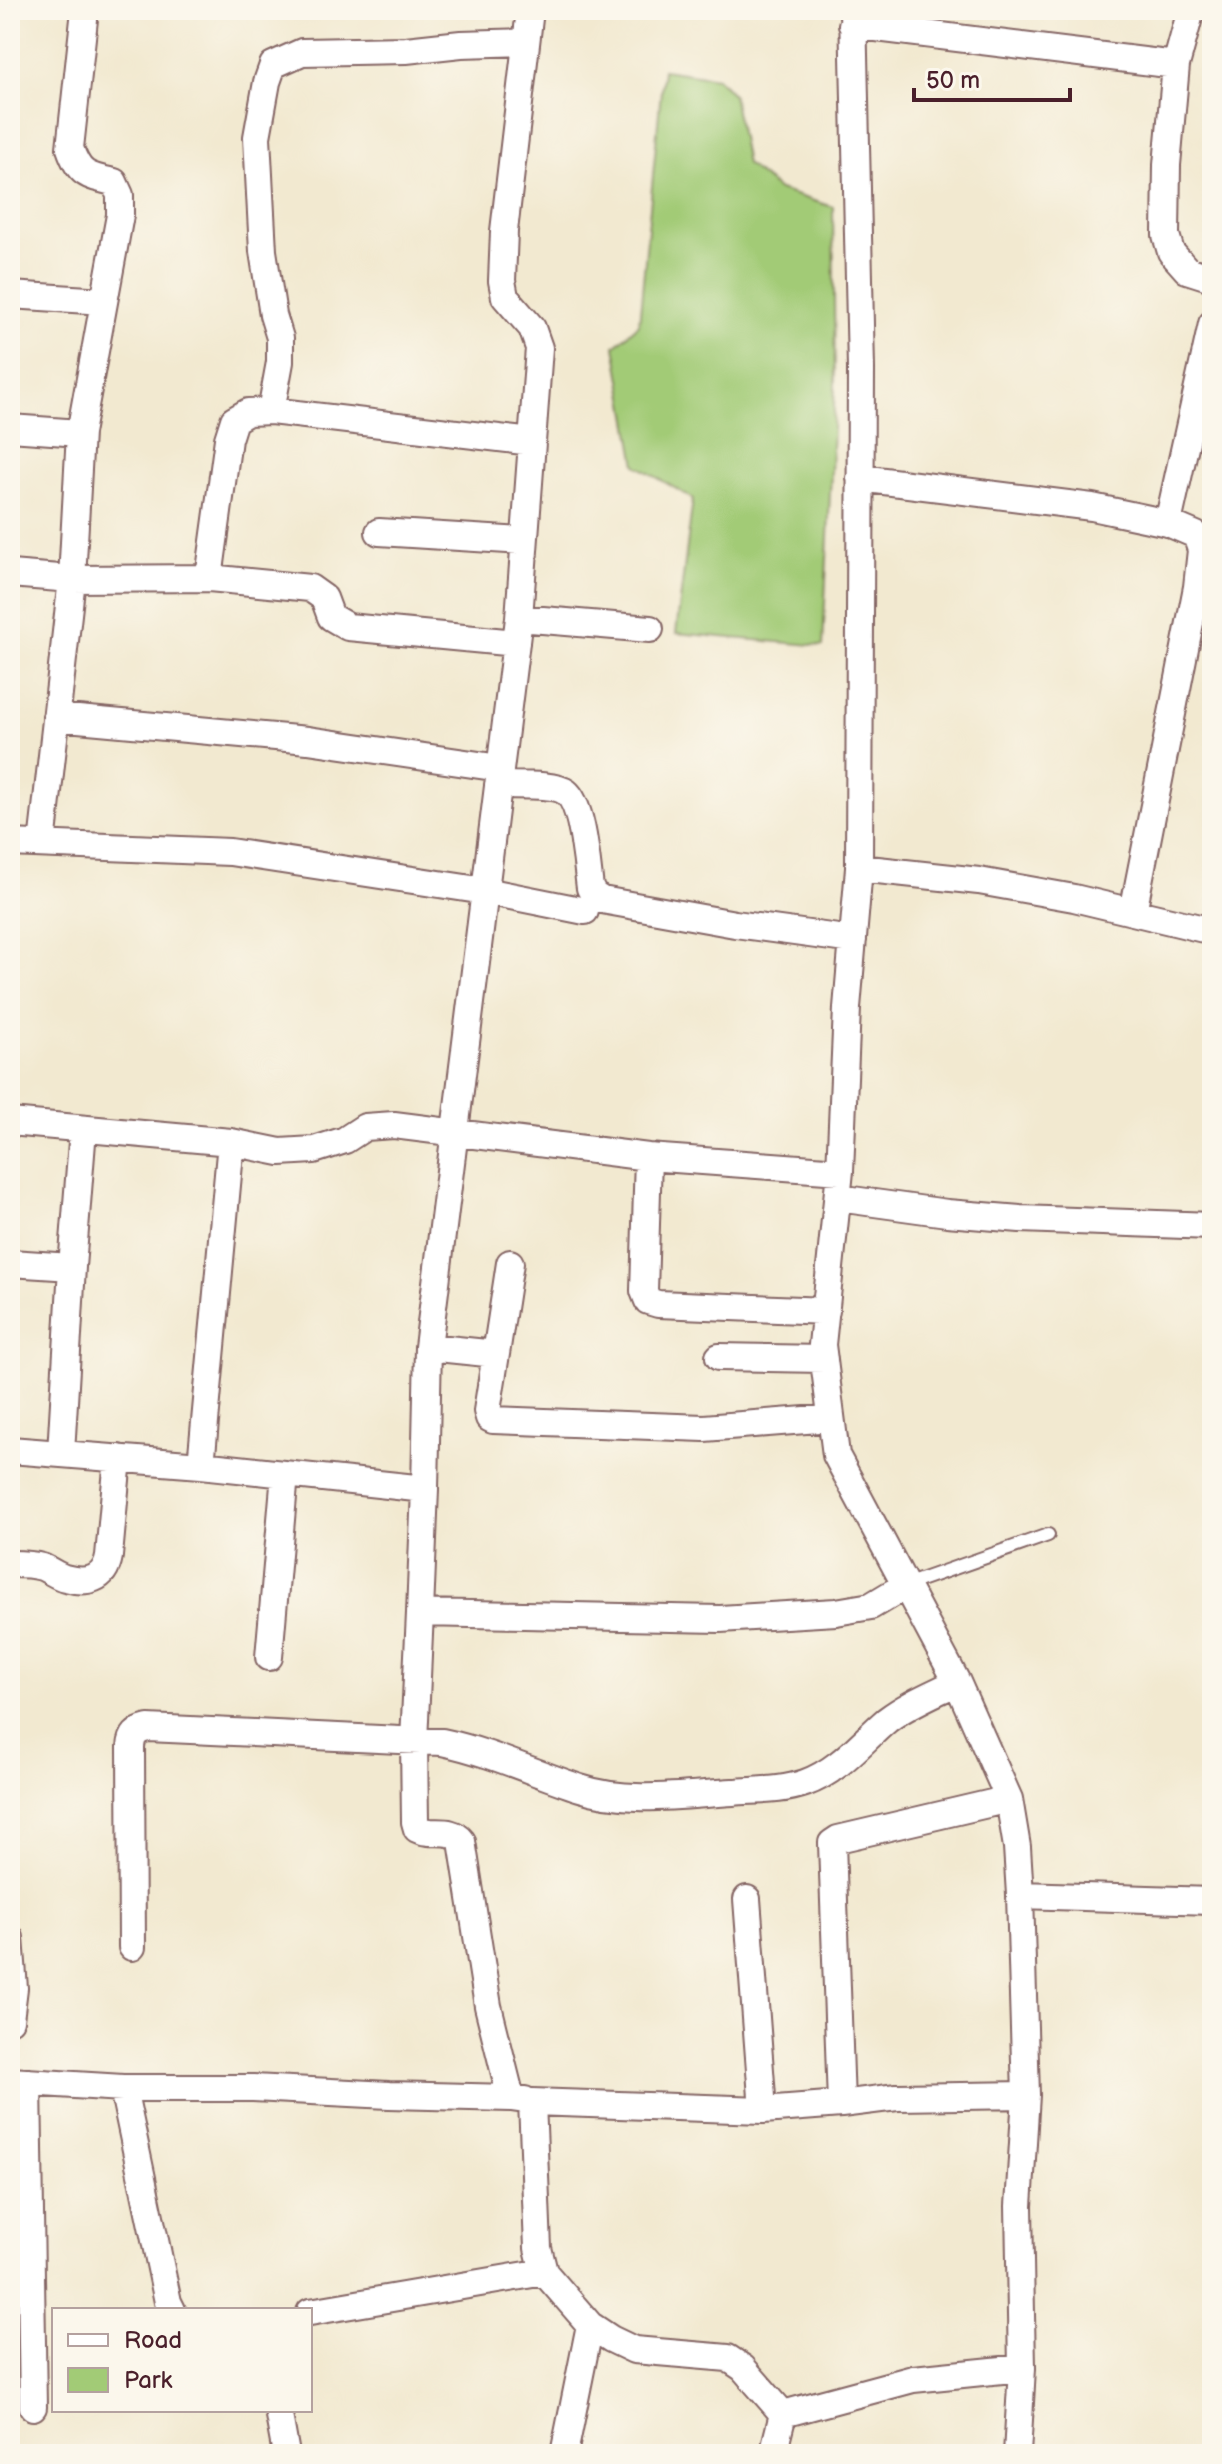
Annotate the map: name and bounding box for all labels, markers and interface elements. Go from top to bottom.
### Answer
scale bar [914,52,1070,102]
text: 50 m [926,66,980,95]
legend [52,2308,312,2412]
text: Road [124,2326,182,2355]
text: Park [124,2366,172,2395]

